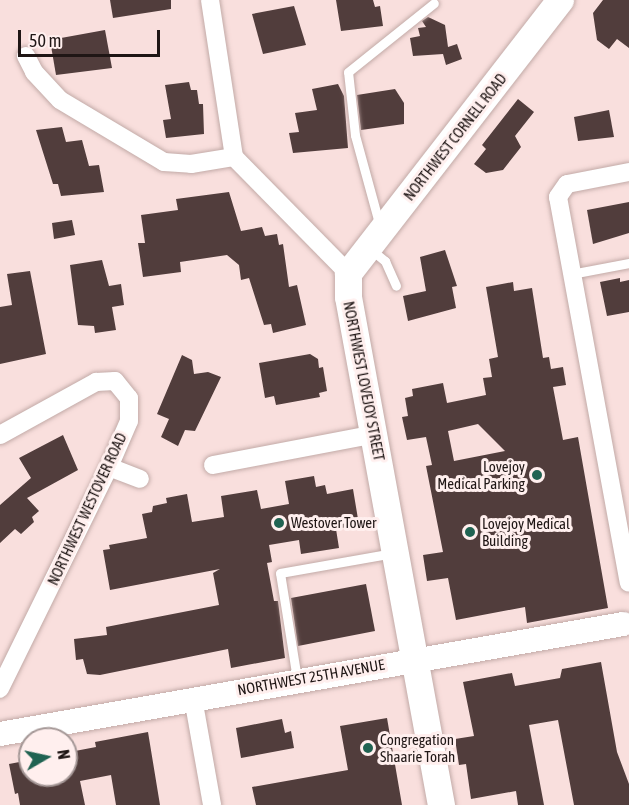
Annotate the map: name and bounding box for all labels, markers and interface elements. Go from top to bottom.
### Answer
scale bar [21,18,164,56]
text: 50 m [29,30,61,51]
street label: NORTHWEST CORNELL ROAD [400,70,510,204]
street label: NORTHWEST LOVEJOY STREET [340,300,388,462]
street label: NORTHWEST WESTOVER ROAD [44,430,130,588]
place label: Lovejoy Medical Parking [437,457,525,492]
marker: Lovejoy Medical Parking [530,468,544,482]
place label: Westover Tower [291,514,377,532]
place label: Lovejoy Medical Building [482,514,570,549]
marker: Westover Tower [272,516,286,530]
marker: Lovejoy Medical Building [463,525,477,539]
street label: NORTHWEST 25TH AVENUE [236,655,386,699]
north arrow [18,727,78,787]
place label: Congregation Shaarie Torah [380,730,455,765]
marker: Congregation Shaarie Torah [361,741,375,755]
text: N [54,748,73,761]

